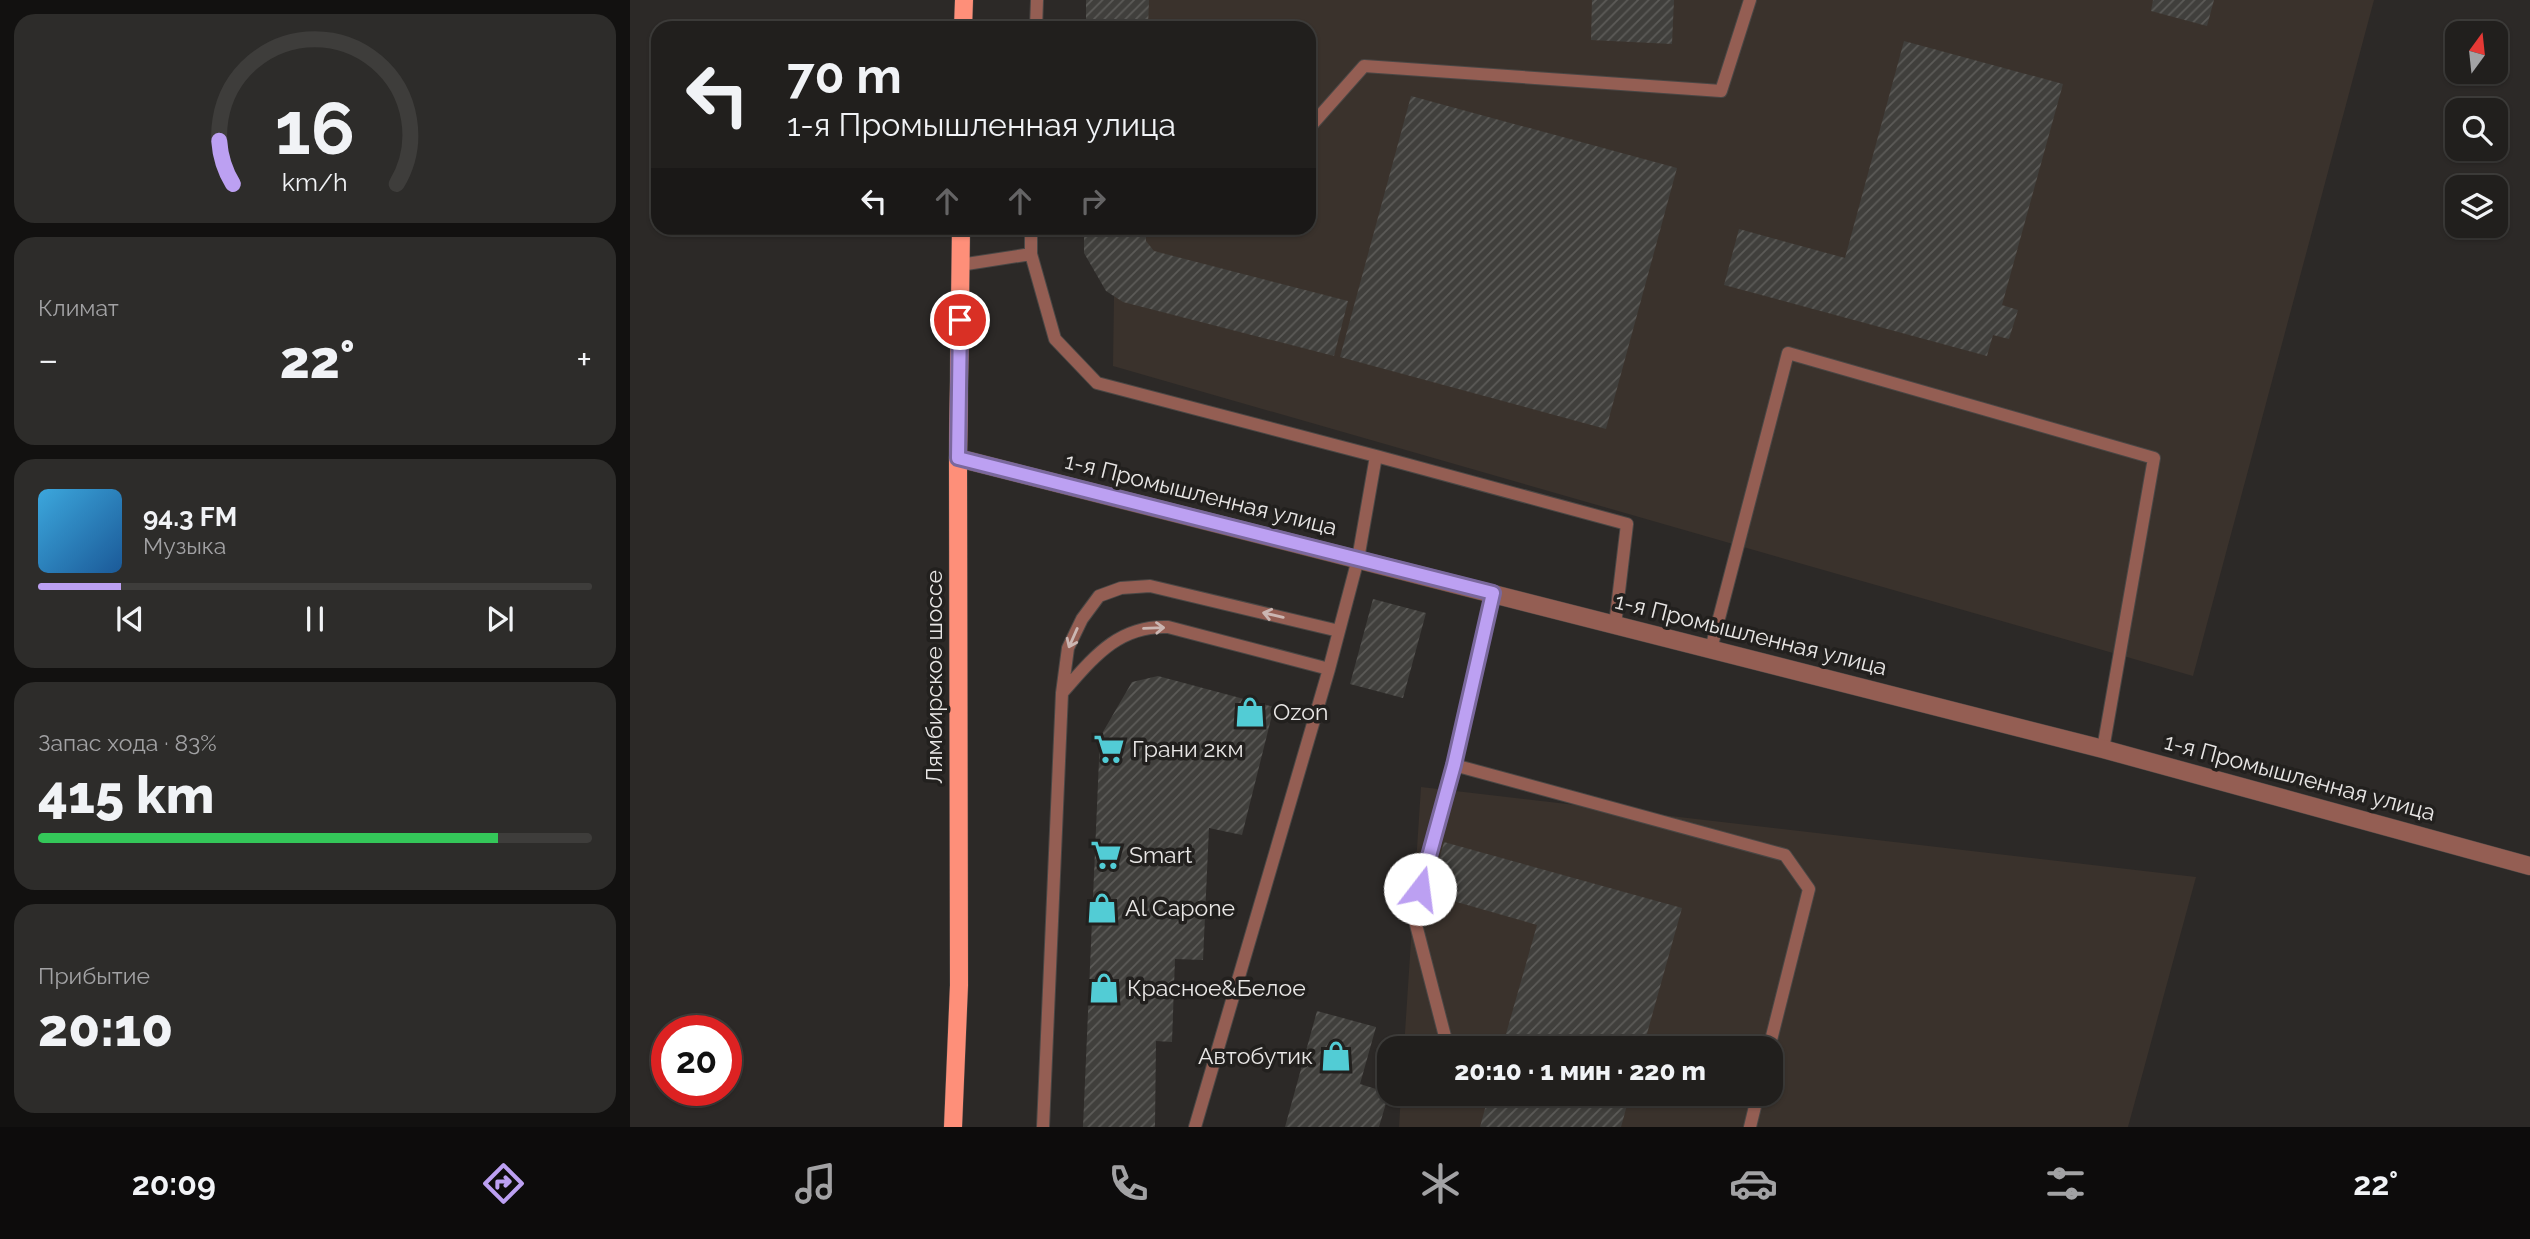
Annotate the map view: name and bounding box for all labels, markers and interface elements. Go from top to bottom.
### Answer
north arrow [2445,21,2508,84]
map controls [2445,21,2508,238]
text: 70 m [787,47,902,104]
icon: left [672,49,763,140]
text: 16 [275,87,355,172]
button: search [2445,98,2508,161]
text: 1-я Промышленная улица [787,106,1176,143]
text: km/h [282,167,348,197]
button: layers [2445,175,2508,238]
icon: left [855,182,893,220]
icon: ahead [928,182,966,220]
icon: ahead [1001,182,1039,220]
icon: right [1074,182,1112,220]
pin [930,290,990,350]
text: Климат [38,294,119,321]
icon: arrive [941,301,979,339]
text: 22° [280,329,355,390]
text: − [38,337,58,382]
text: + [576,337,592,382]
street label: 1-я Промышленная улица [1062,447,1340,540]
text: 94.3 FM [143,502,237,532]
text: Музыка [143,532,226,559]
street label: Лямбирское шоссе [920,570,947,784]
street label: 1-я Промышленная улица [1612,587,1890,680]
icon: previous [111,600,149,638]
icon: pause [296,600,334,638]
icon: next [481,600,519,638]
one-way arrow [1262,608,1285,622]
one-way arrow [1142,621,1165,634]
one-way arrow [1066,626,1079,648]
shop icon: Ozon [1233,695,1267,729]
place label: Ozon [1273,698,1328,725]
street label: 1-я Промышленная улица [2162,727,2439,826]
text: Запас хода · 83% [38,729,217,756]
supermarket icon: Грани 2км [1092,732,1126,766]
place label: Грани 2км [1132,735,1244,762]
text: 415 km [38,764,214,825]
supermarket icon: Smart [1089,838,1123,872]
place label: Smart [1129,841,1193,868]
position arrow [1383,852,1457,926]
shop icon: Al Capone [1085,891,1119,925]
place label: Al Capone [1125,894,1235,921]
text: Прибытие [38,962,150,989]
shop icon: Красное&Белое [1087,971,1121,1005]
place label: Красное&Белое [1127,974,1306,1001]
text: 20:10 [38,997,173,1058]
speed limit sign: 20 [651,1015,742,1106]
shop icon: Автобутик [1319,1039,1353,1073]
place label: Автобутик [1198,1042,1313,1069]
text: 20:10 · 1 мин · 220 m [1454,1056,1706,1086]
icon: directions [479,1159,528,1208]
icon: music [791,1159,840,1208]
icon: phone [1104,1159,1153,1208]
icon: climate [1416,1159,1465,1208]
icon: car [1729,1159,1778,1208]
icon: filters [2041,1159,2090,1208]
text: 20:09 [132,1165,216,1202]
text: 22° [2353,1165,2398,1202]

